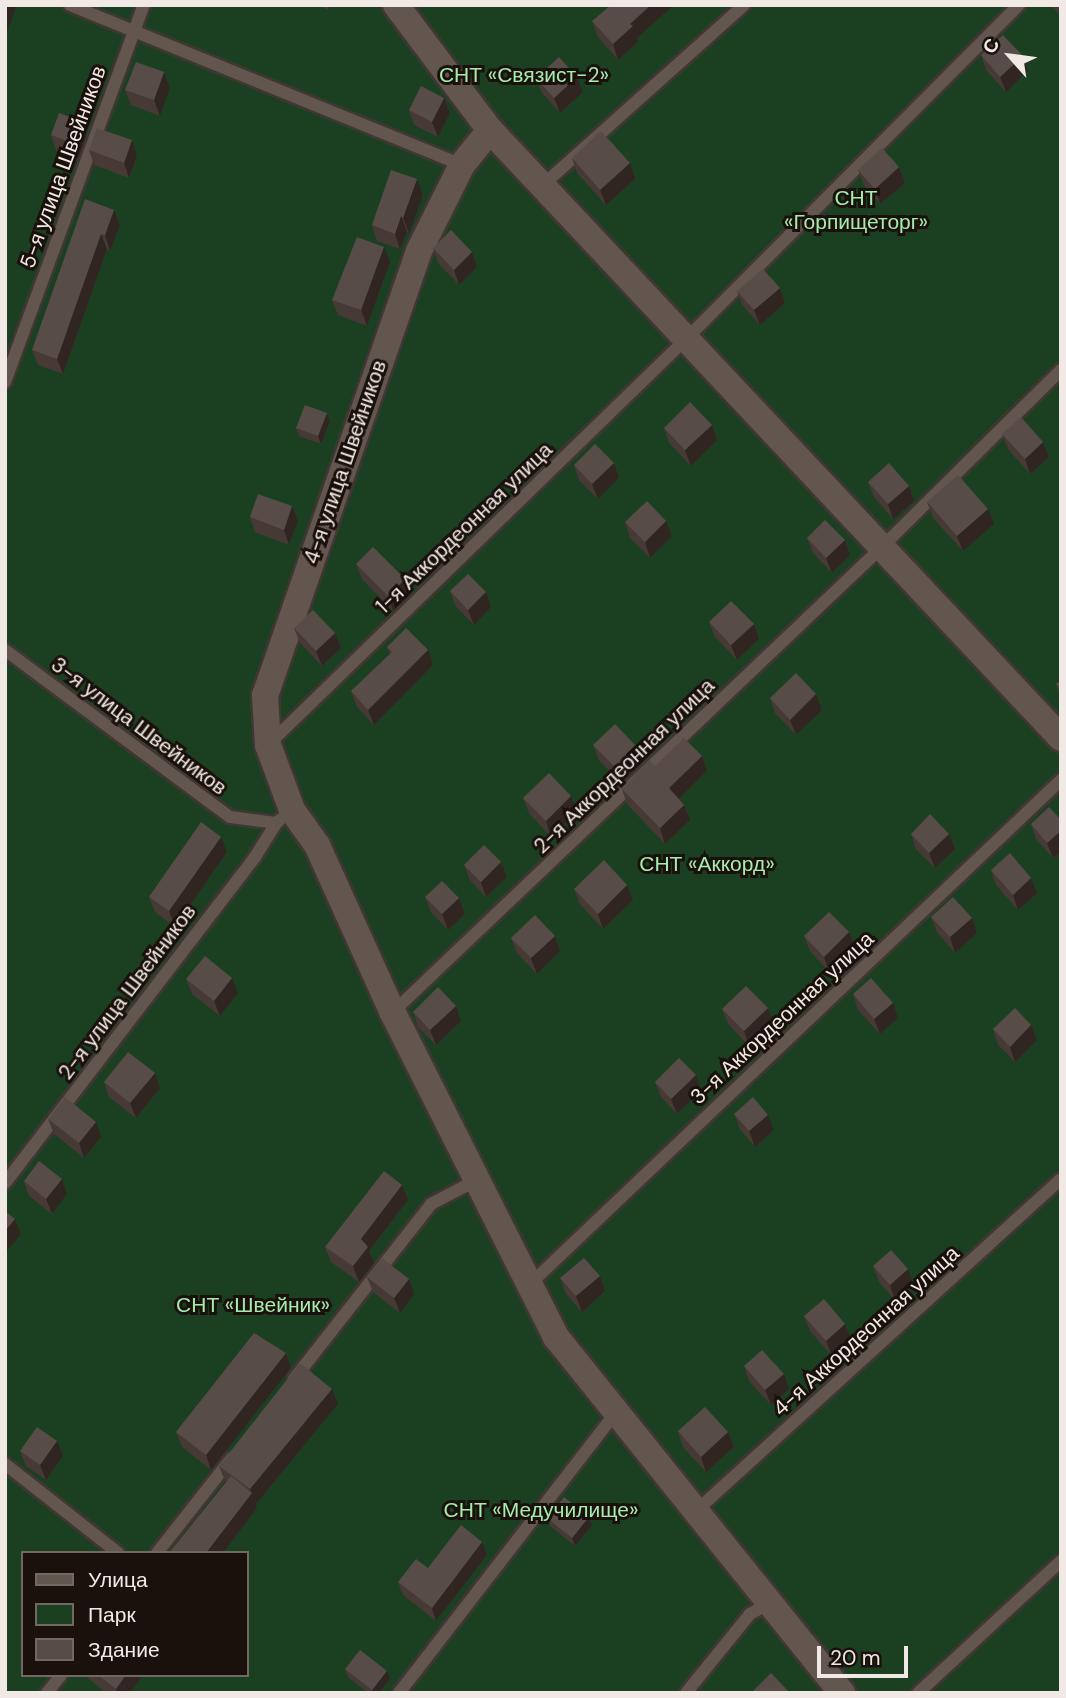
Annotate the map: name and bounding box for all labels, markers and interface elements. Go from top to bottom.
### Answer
north arrow [975,21,1045,91]
text: С [977,34,1005,58]
street label: 5-я улица Швейников [15,62,111,272]
park label: СНТ «Связист-2» [439,62,609,88]
park label: СНТ «Горпищеторг» [784,185,928,235]
street label: 4-я улица Швейников [298,357,392,567]
street label: 1-я Аккордеонная улица [371,437,557,619]
street label: 3-я улица Швейников [46,652,232,800]
street label: 2-я Аккордеонная улица [529,673,719,859]
park label: СНТ «Аккорд» [639,851,775,877]
street label: 2-я улица Швейников [53,899,201,1085]
street label: 3-я Аккордеонная улица [685,926,879,1110]
street label: 4-я Аккордеонная улица [768,1241,964,1421]
park label: СНТ «Швейник» [176,1292,330,1318]
park label: СНТ «Медучилище» [444,1497,638,1523]
legend [21,1551,248,1677]
text: Улица [88,1566,148,1594]
text: Парк [88,1601,136,1629]
scale bar [821,1632,912,1676]
text: Здание [88,1636,160,1664]
text: 20 m [830,1644,881,1672]

